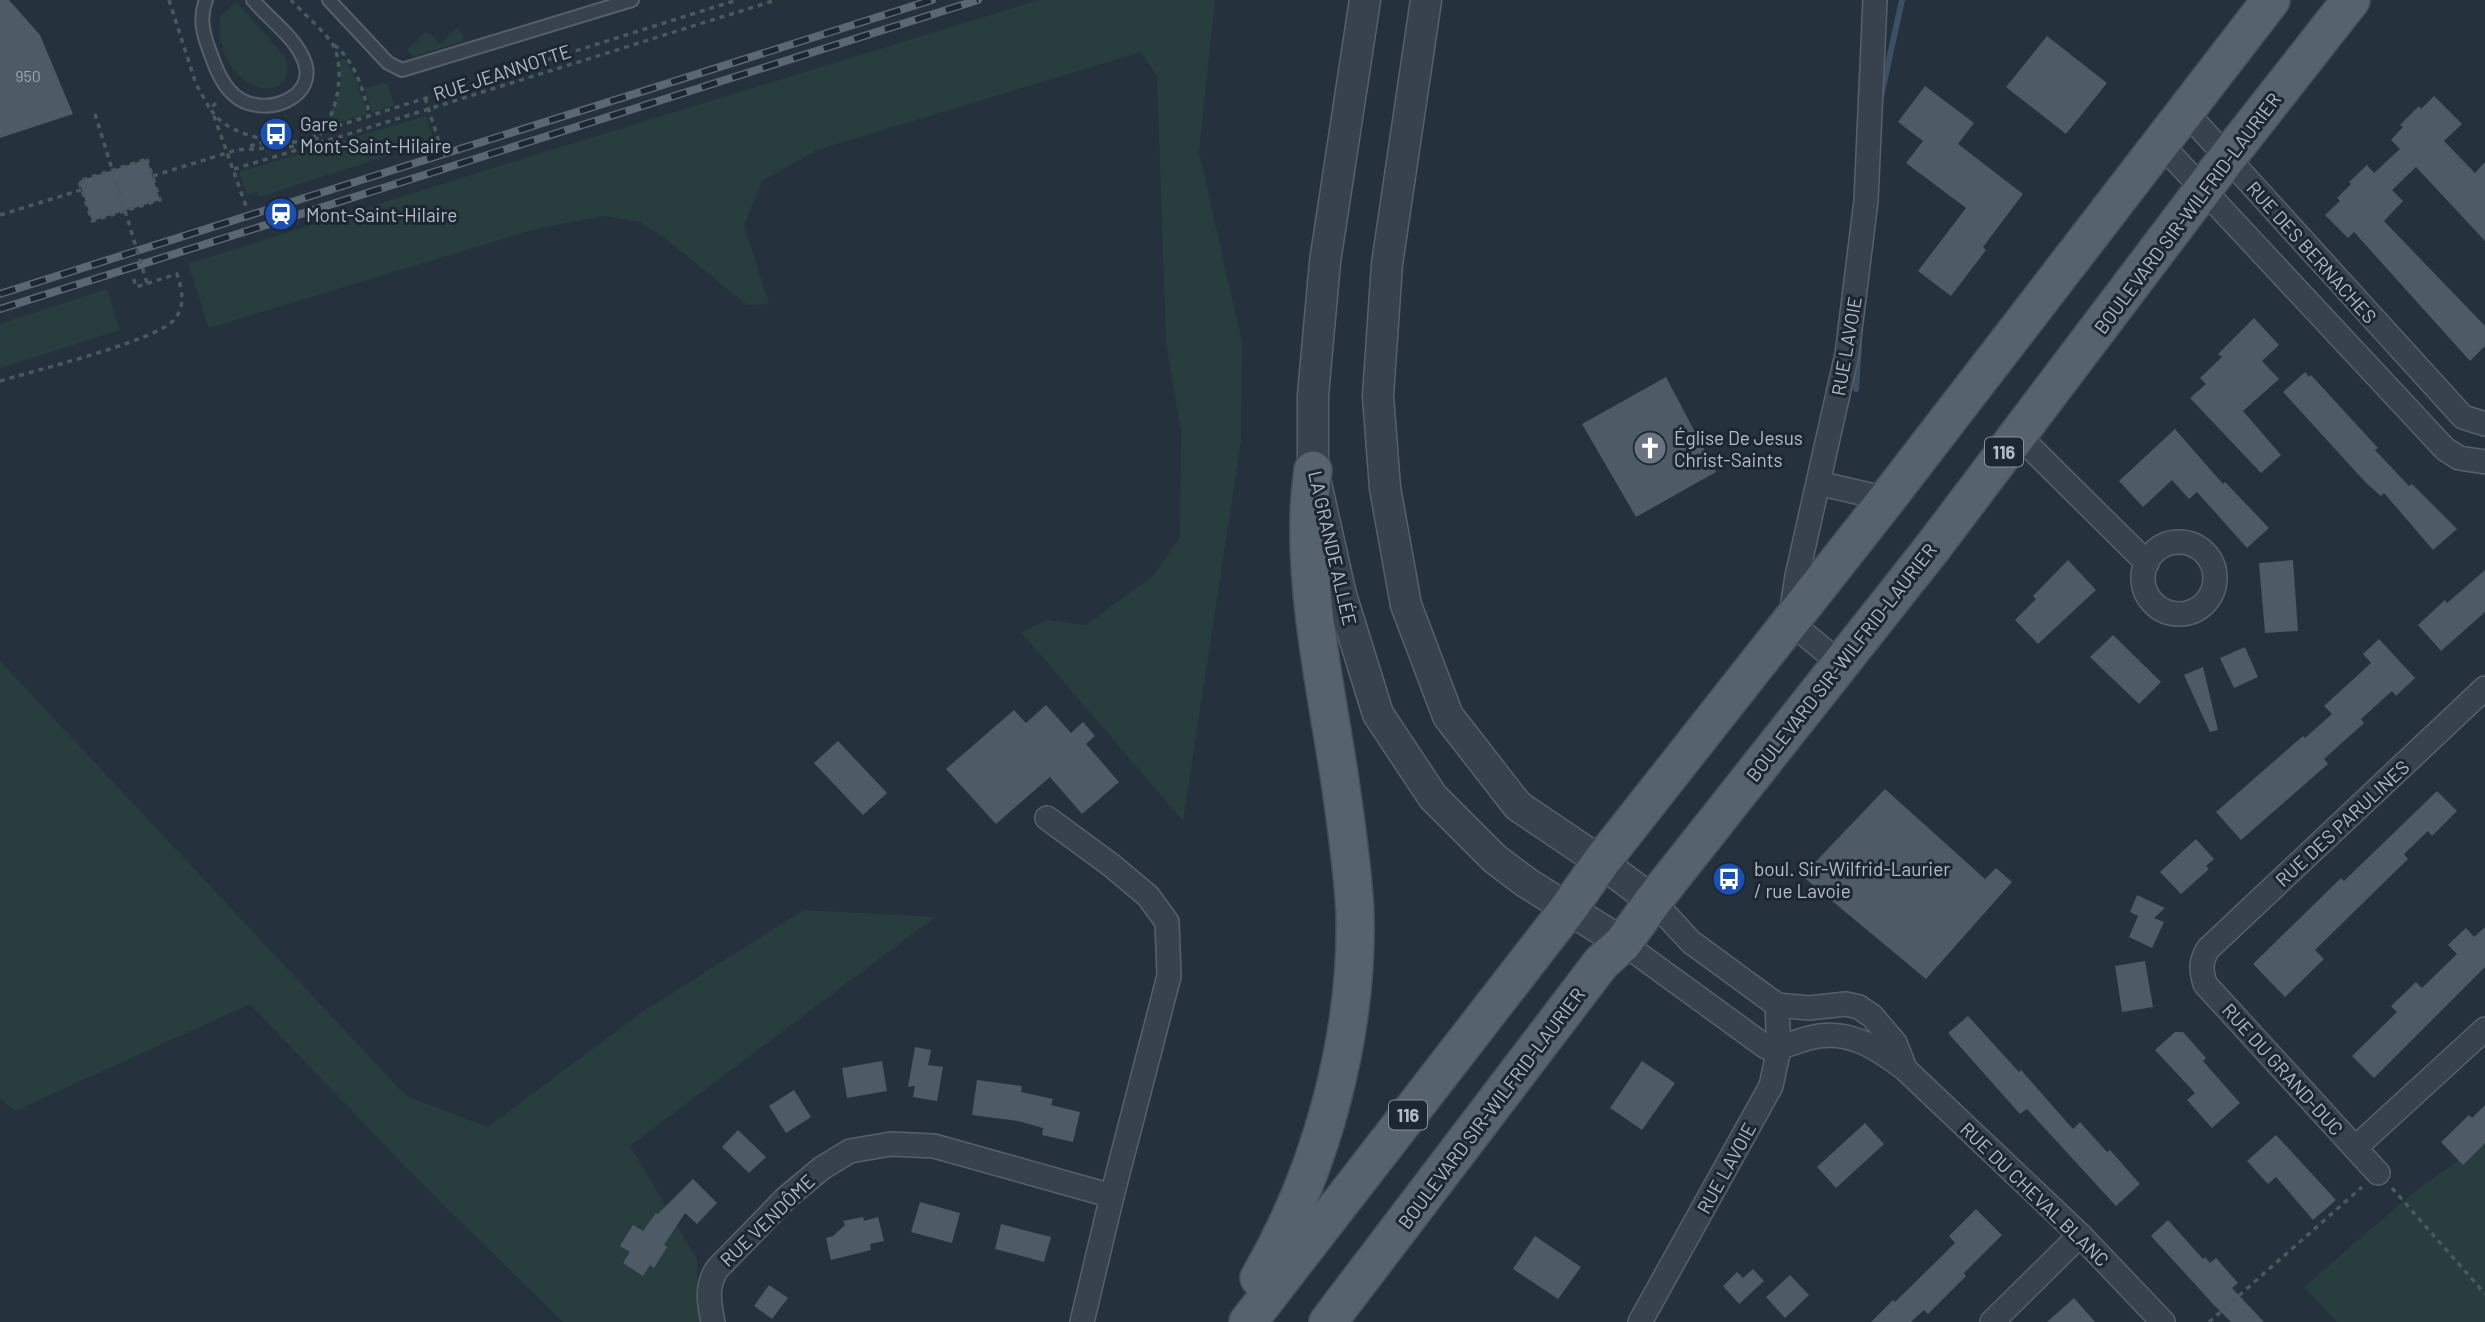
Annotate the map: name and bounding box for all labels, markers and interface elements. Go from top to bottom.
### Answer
street label: RUE JEANNOTTE [430,39,574,105]
house number: 950 [15,66,41,85]
street label: BOULEVARD SIR-WILFRID-LAURIER [2089,88,2285,338]
place label: Gare Mont-Saint-Hilaire [300,112,451,157]
bus stop icon: Gare Mont-Saint-Hilaire [257,115,295,153]
street label: RUE DES BERNACHES [2242,176,2382,328]
station icon: Mont-Saint-Hilaire [262,195,300,233]
place label: Mont-Saint-Hilaire [306,203,457,226]
street label: RUE LAVOIE [1826,295,1866,397]
place label: Église De Jesus Christ-Saints [1674,426,1803,471]
church icon: Église De Jesus Christ-Saints [1631,429,1669,467]
road number: 116 [1985,438,2023,466]
street label: LA GRANDE ALLÉE [1304,468,1362,628]
street label: BOULEVARD SIR-WILFRID-LAURIER [1741,538,1941,786]
street label: RUE DES PARULINES [2270,755,2414,891]
place label: boul. Sir-Wilfrid-Laurier / rue Lavoie [1754,857,1950,902]
bus stop icon: boul. Sir-Wilfrid-Laurier / rue Lavoie [1710,860,1748,898]
street label: BOULEVARD SIR-WILFRID-LAURIER [1393,983,1589,1233]
street label: RUE DU GRAND-DUC [2218,998,2348,1140]
road number: 116 [1389,1100,1427,1130]
street label: RUE DU CHEVAL BLANC [1956,1117,2114,1271]
street label: RUE LAVOIE [1692,1118,1760,1218]
street label: RUE VENDÔME [715,1169,819,1271]

